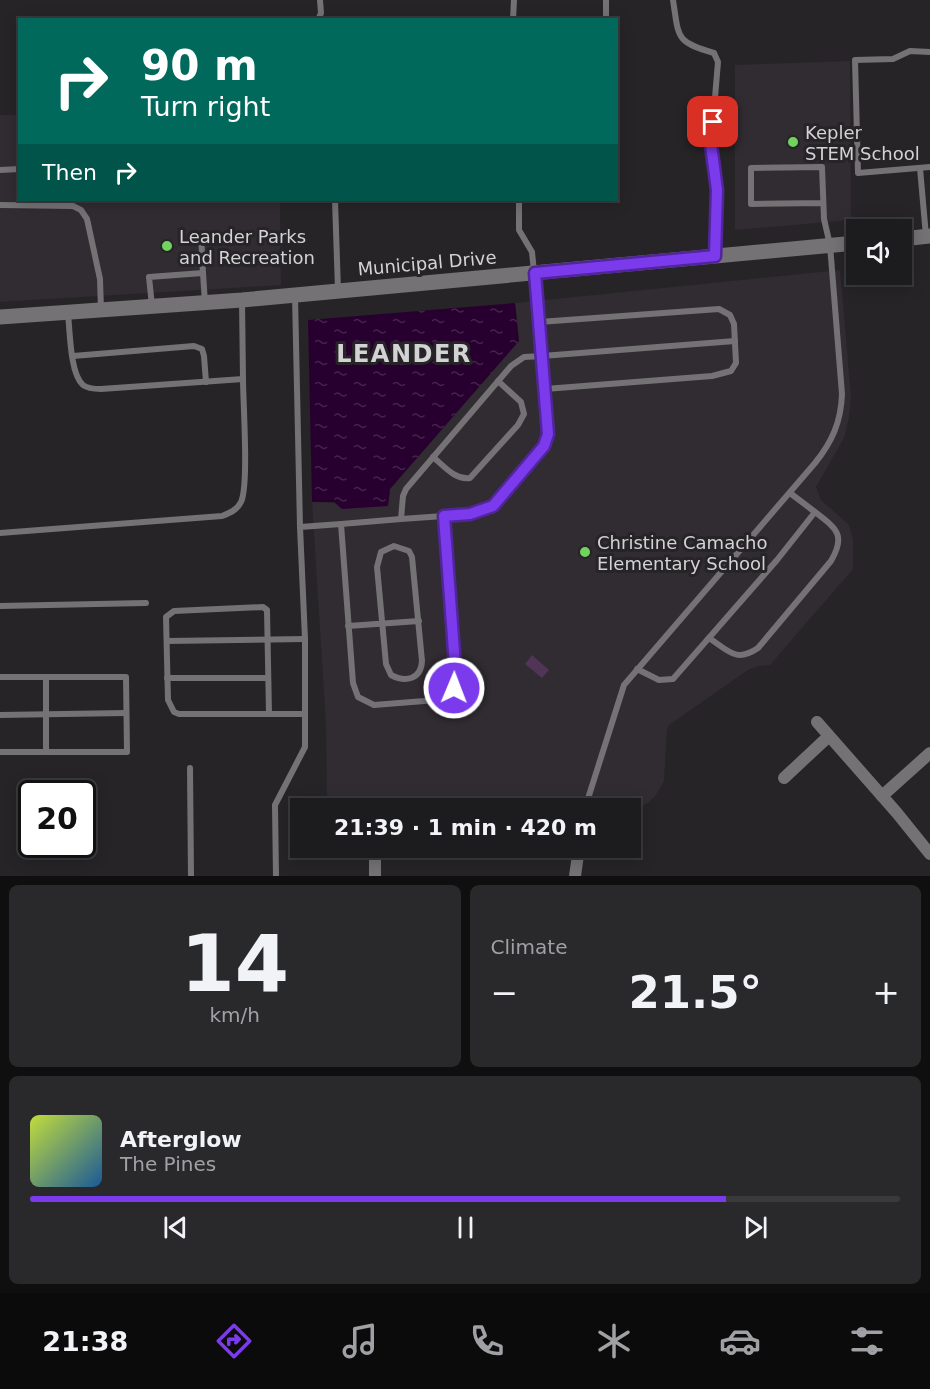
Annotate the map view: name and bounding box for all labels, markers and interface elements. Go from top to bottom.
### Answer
text: 90 m [141,41,258,90]
icon: right [42,42,120,120]
text: Turn right [141,91,270,122]
pin [687,96,738,147]
icon: arrive [696,105,729,138]
place label: Kepler STEM School [805,122,920,164]
marker: Kepler STEM School [786,135,800,149]
icon: right [109,156,142,189]
text: Then [42,160,97,185]
map controls [846,219,912,285]
button: sound [846,219,912,285]
place label: Leander Parks and Recreation [179,226,315,268]
marker: Leander Parks and Recreation [160,239,174,253]
street label: Municipal Drive [357,246,497,280]
district label: LEANDER [336,340,472,368]
place label: Christine Camacho Elementary School [597,532,768,574]
marker: Christine Camacho Elementary School [578,545,592,559]
position arrow [422,656,486,720]
speed limit sign: 20 [18,780,96,858]
text: 21:39 · 1 min · 420 m [334,815,597,840]
text: 14 [180,919,289,1009]
text: Climate [491,935,567,959]
text: 21.5° [628,966,762,1019]
text: − [491,973,518,1012]
text: + [872,973,900,1012]
text: km/h [210,1003,260,1027]
text: Afterglow [120,1127,242,1152]
text: The Pines [120,1152,216,1176]
icon: previous [159,1211,192,1244]
icon: pause [449,1211,482,1244]
icon: next [739,1211,772,1244]
icon: directions [213,1320,255,1362]
icon: music [339,1320,381,1362]
icon: phone [466,1320,508,1362]
icon: climate [593,1320,635,1362]
icon: car [719,1320,761,1362]
icon: filters [846,1320,888,1362]
text: 21:38 [42,1326,128,1357]

